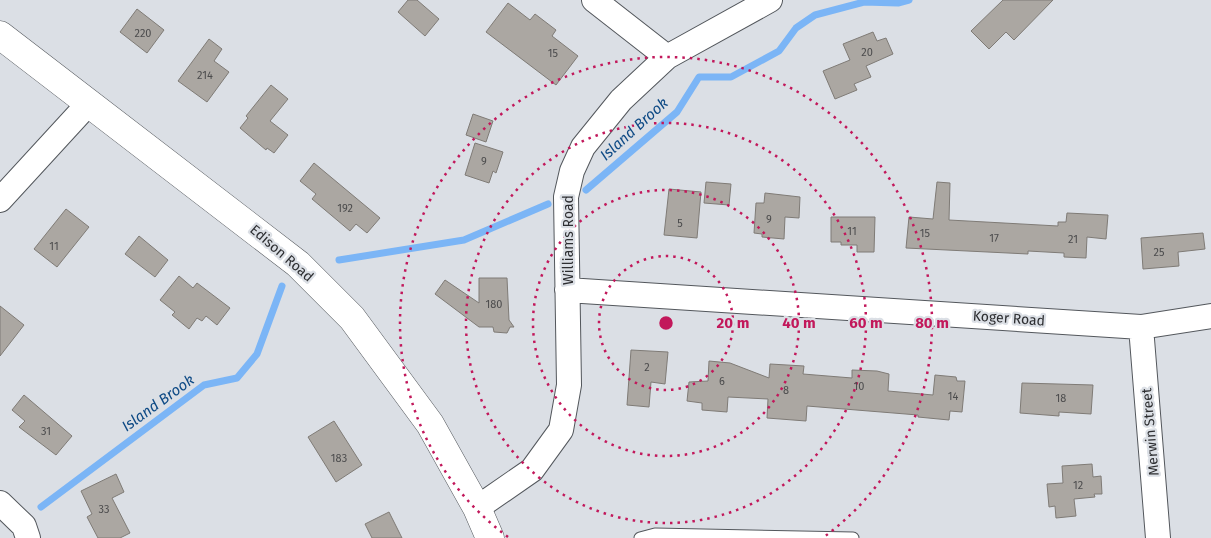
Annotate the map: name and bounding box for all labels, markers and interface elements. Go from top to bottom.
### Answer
house number: 220 [134,27,152,40]
house number: 20 [861,46,873,59]
house number: 15 [548,47,559,60]
house number: 214 [197,69,213,82]
water label: Island Brook [596,94,672,164]
house number: 9 [481,155,487,168]
street label: Williams Road [560,195,577,285]
house number: 192 [337,202,353,215]
house number: 9 [766,213,772,226]
house number: 5 [677,217,683,230]
street label: Edison Road [246,221,317,286]
house number: 11 [847,225,857,238]
house number: 15 [920,227,931,240]
house number: 17 [989,232,999,245]
house number: 21 [1068,233,1078,246]
house number: 11 [49,240,59,253]
house number: 25 [1154,246,1165,259]
house number: 180 [486,298,502,311]
street label: Koger Road [972,307,1046,330]
centre of rings [657,314,675,332]
text: 20 m [717,314,749,332]
text: 40 m [782,314,816,332]
text: 60 m [849,314,883,332]
text: 80 m [915,314,949,332]
house number: 2 [644,361,650,374]
water label: Island Brook [118,371,198,435]
house number: 6 [719,375,725,388]
house number: 10 [854,380,864,393]
house number: 8 [783,384,789,397]
street label: Merwin Street [1138,387,1163,476]
house number: 14 [948,390,958,403]
house number: 18 [1056,392,1066,405]
house number: 31 [41,425,51,438]
house number: 183 [331,452,347,465]
house number: 12 [1073,479,1083,492]
house number: 33 [99,503,109,516]

